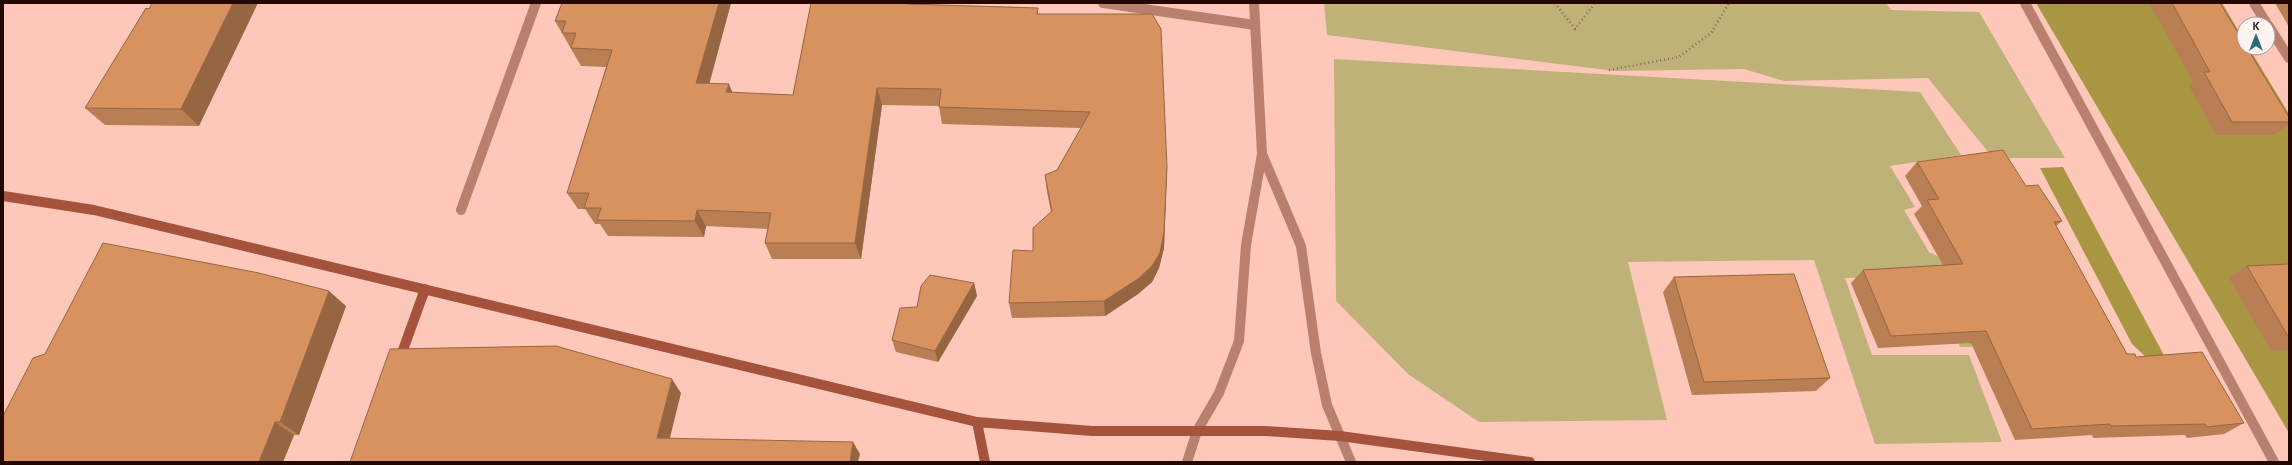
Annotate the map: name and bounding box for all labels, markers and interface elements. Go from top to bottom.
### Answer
north arrow [2236,16,2276,56]
text: K [2253,19,2260,33]

